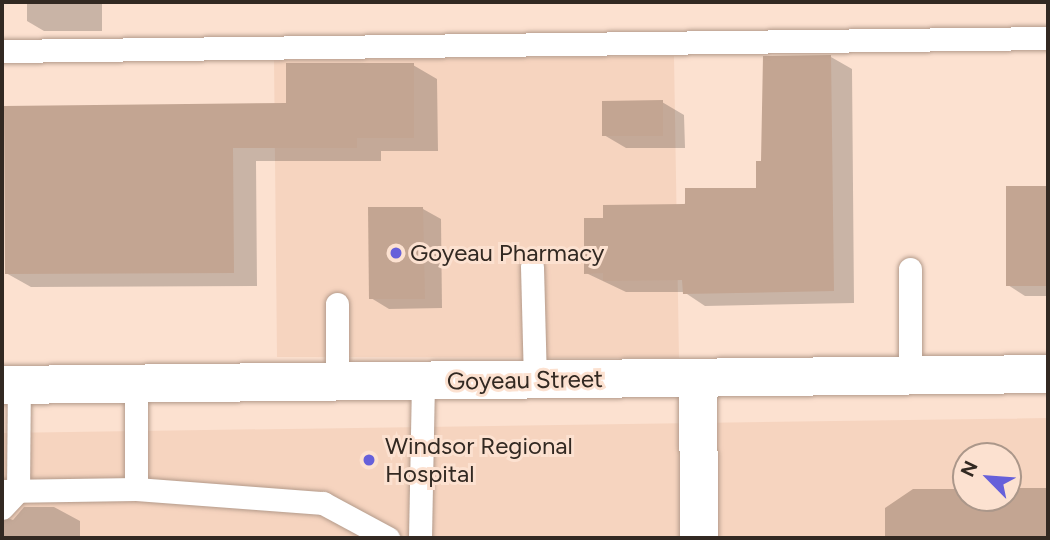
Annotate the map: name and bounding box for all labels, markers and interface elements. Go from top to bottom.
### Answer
place label: Goyeau Pharmacy [410,239,604,267]
marker: Goyeau Pharmacy [388,245,404,261]
street label: Goyeau Street [447,364,603,396]
place label: Windsor Regional Hospital [385,432,573,488]
north arrow [952,442,1022,512]
marker: Windsor Regional Hospital [359,450,379,470]
text: N [956,457,983,480]

